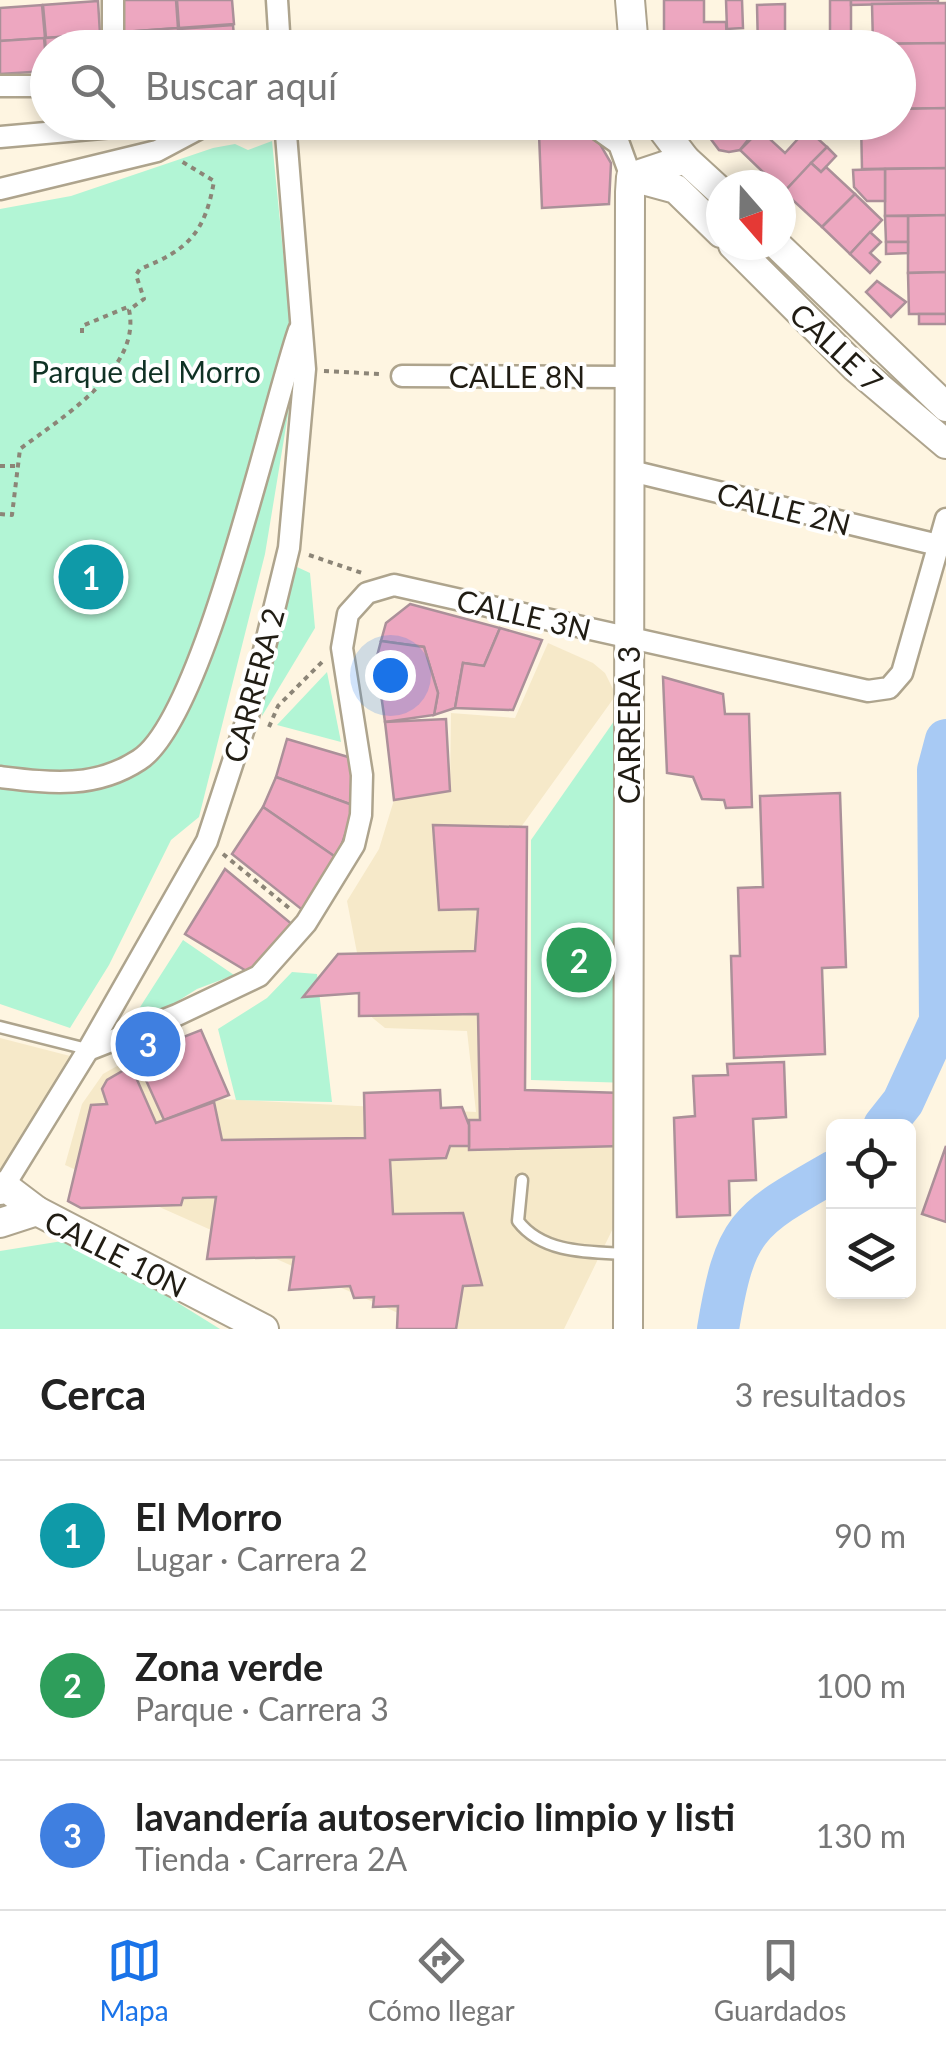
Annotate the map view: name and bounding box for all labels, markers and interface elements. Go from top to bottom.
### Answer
search box [30,30,916,140]
icon: search [65,58,120,113]
text: Buscar aquí [145,62,337,108]
north arrow [706,170,796,260]
street label: CALLE 7 [783,295,891,399]
park label: Parque del Morro [31,353,261,389]
street label: CALLE 8N [449,358,585,394]
street label: CALLE 2N [713,474,855,542]
pin: 1 [58,540,124,614]
street label: CALLE 3N [453,581,595,647]
street label: CARRERA 2 [215,604,291,766]
street label: CARRERA 3 [610,646,646,804]
your location [365,650,416,701]
pin: 2 [546,922,612,998]
pin: 3 [116,1006,180,1082]
map controls [826,1119,916,1299]
button: locate [826,1119,916,1209]
street label: CALLE 10N [39,1202,193,1304]
button: layers [826,1209,916,1299]
text: Cerca [40,1369,146,1419]
text: 3 resultados [735,1375,906,1414]
text: El Morro [135,1493,282,1539]
text: 1 [63,1516,82,1555]
text: 90 m [834,1516,906,1555]
text: Lugar · Carrera 2 [135,1539,367,1578]
text: Zona verde [135,1643,323,1689]
text: 2 [63,1666,82,1705]
text: 100 m [816,1666,906,1705]
text: Parque · Carrera 3 [135,1689,389,1728]
text: lavandería autoservicio limpio y listi [135,1793,735,1839]
text: 3 [63,1816,82,1855]
text: 130 m [816,1816,906,1855]
text: Tienda · Carrera 2A [135,1839,407,1878]
tab: Mapa [100,1933,169,2027]
tab: Cómo llegar [368,1933,515,2027]
tab: Guardados [714,1933,846,2027]

